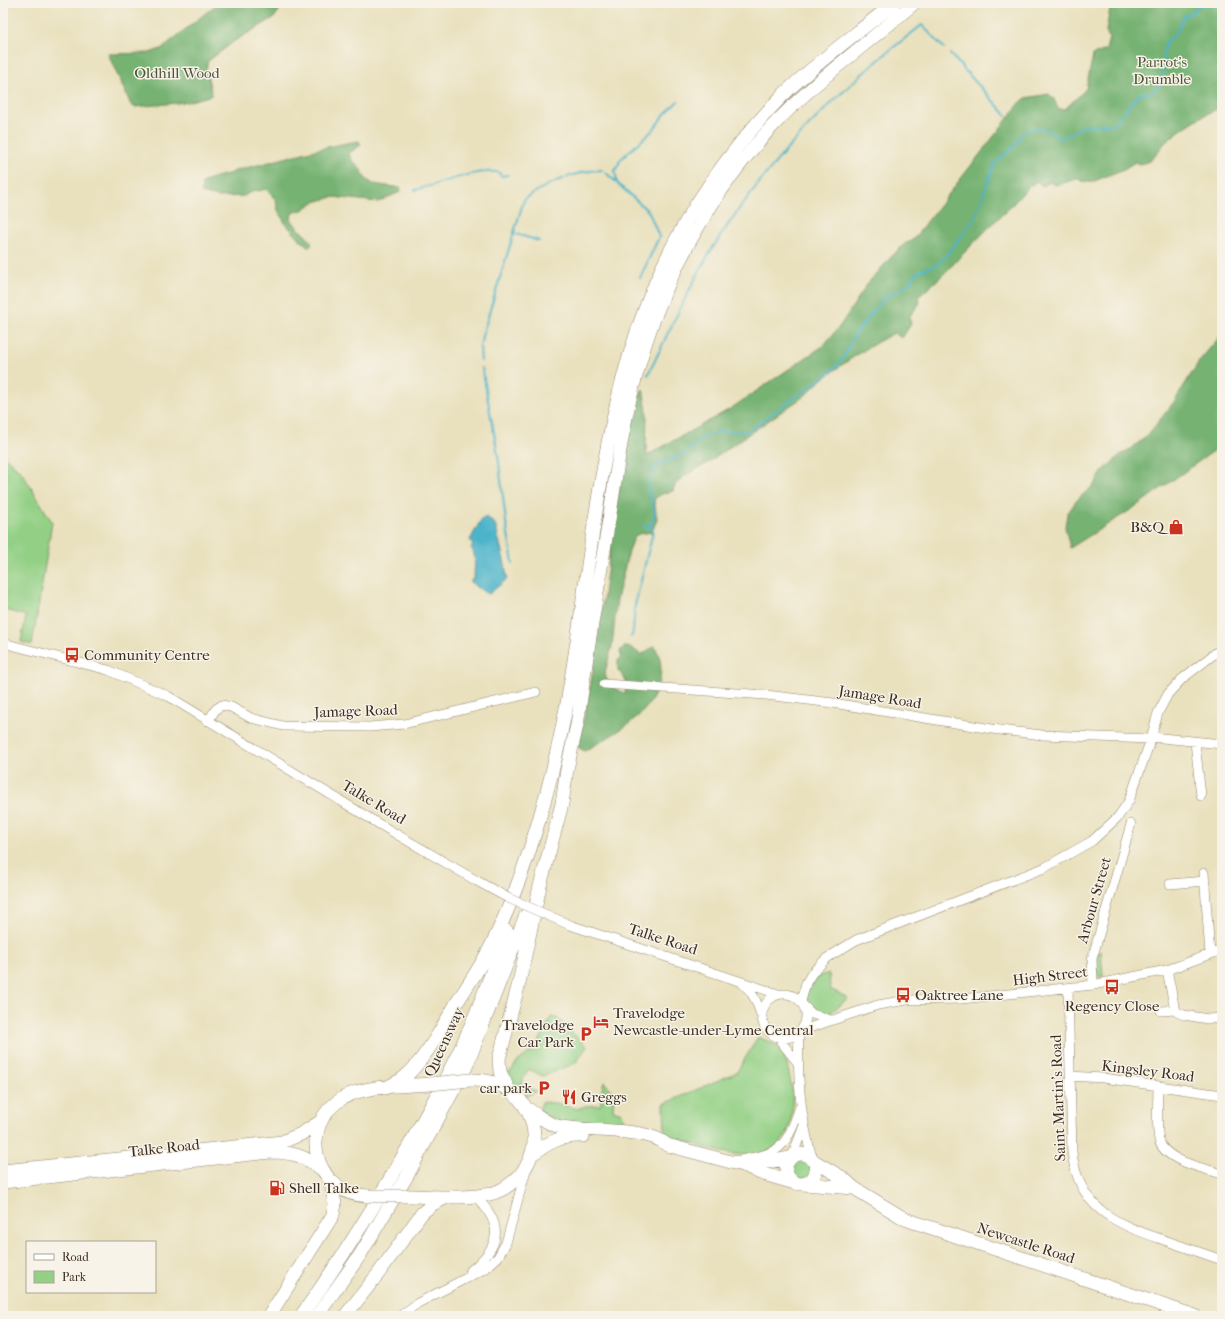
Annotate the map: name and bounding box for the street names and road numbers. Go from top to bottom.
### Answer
street label: Jamage Road [836,681,924,713]
street label: Jamage Road [313,701,399,721]
street label: Talke Road [339,776,410,829]
street label: Arbour Street [1073,854,1115,946]
street label: Talke Road [626,919,701,959]
street label: High Street [1011,962,1089,990]
street label: Queensway [420,1003,468,1080]
street label: Saint Martin's Road [1047,1033,1069,1162]
street label: Kingsley Road [1101,1056,1196,1086]
street label: Talke Road [128,1135,201,1161]
street label: Newcastle Road [975,1219,1078,1268]

